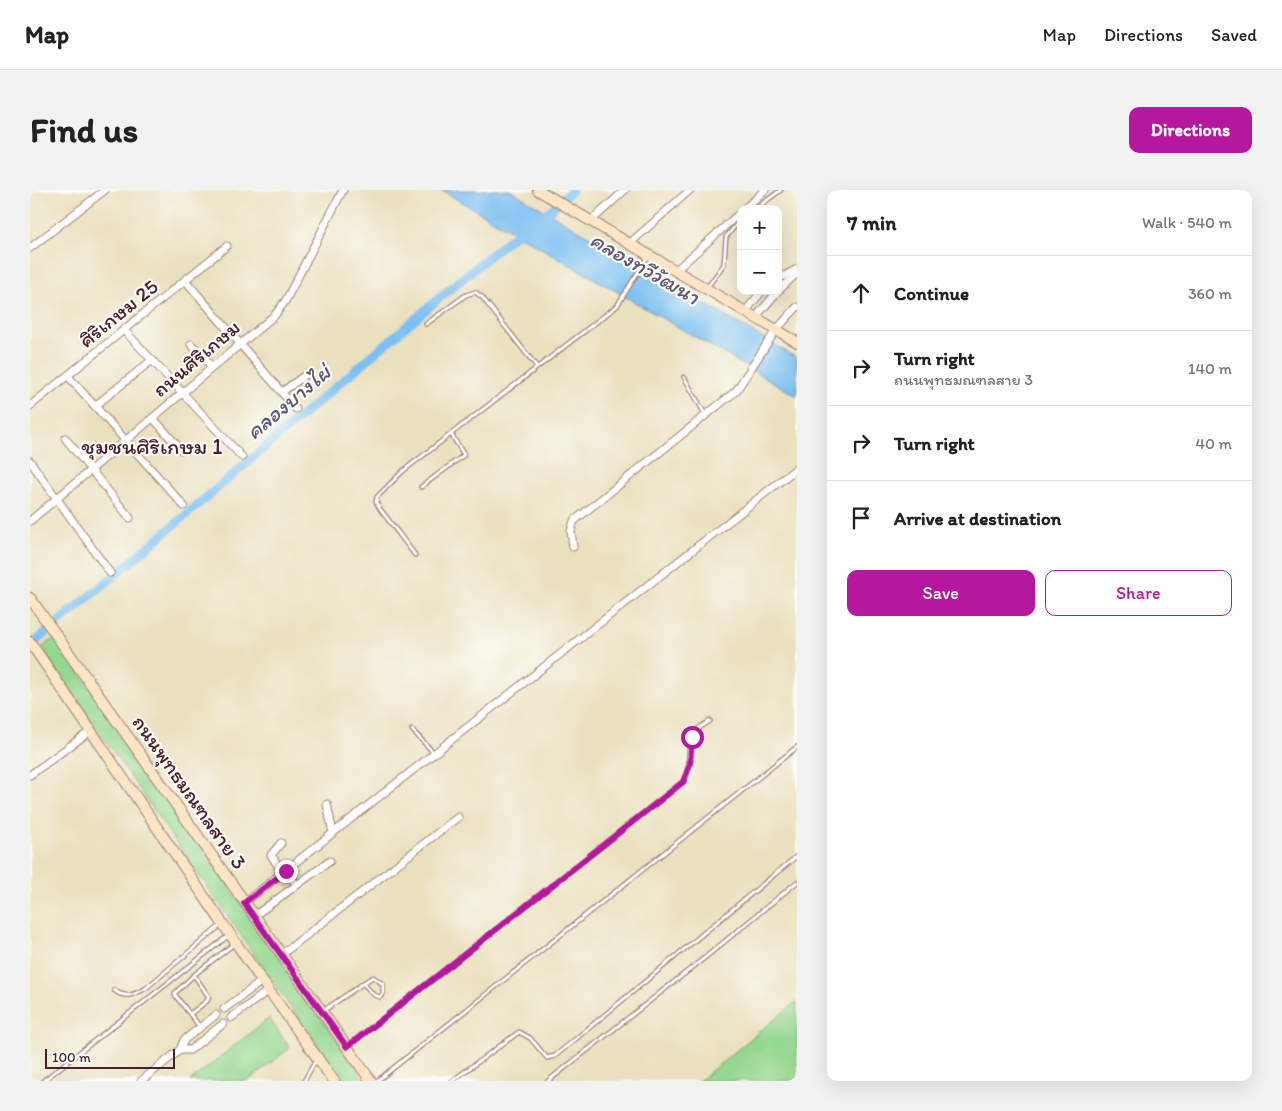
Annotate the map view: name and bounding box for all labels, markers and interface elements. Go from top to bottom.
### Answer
text: Map [25,20,69,49]
text: Map [1043,24,1076,46]
text: Directions [1104,24,1183,46]
text: Saved [1211,24,1257,46]
button: Directions [1129,107,1252,153]
text: Find us [30,109,138,151]
map controls [737,205,782,295]
button: + [737,205,782,250]
text: 7 min [847,210,896,235]
text: Walk · 540 m [1142,213,1232,232]
water label: คลองทวีวัฒนา [585,226,705,311]
button: − [737,250,782,295]
street label: ศิริเกษม 25 [73,273,163,353]
icon: ahead [847,279,875,307]
text: Continue [894,282,969,305]
text: 360 m [1188,284,1232,303]
street label: ถนนศิริเกษม [147,314,245,402]
text: Turn right [894,347,975,370]
icon: right [847,354,875,382]
water label: คลองบางไผ่ [240,357,338,445]
text: 140 m [1188,359,1232,378]
text: ถนนพุทธมณฑลสาย 3 [894,370,1033,389]
icon: right [847,429,875,457]
text: Turn right [894,432,975,455]
district label: ชุมชนศิริเกษม 1 [82,433,222,460]
text: 40 m [1195,434,1232,453]
icon: arrive [847,504,875,532]
text: Arrive at destination [894,507,1061,530]
button: Save [847,570,1035,616]
button: Share [1045,570,1232,616]
street label: ถนนพุทธมณฑลสาย 3 [127,710,253,874]
route start [681,726,704,749]
route end [275,860,298,883]
scale bar [45,1046,175,1069]
text: 100 m [52,1049,91,1066]

